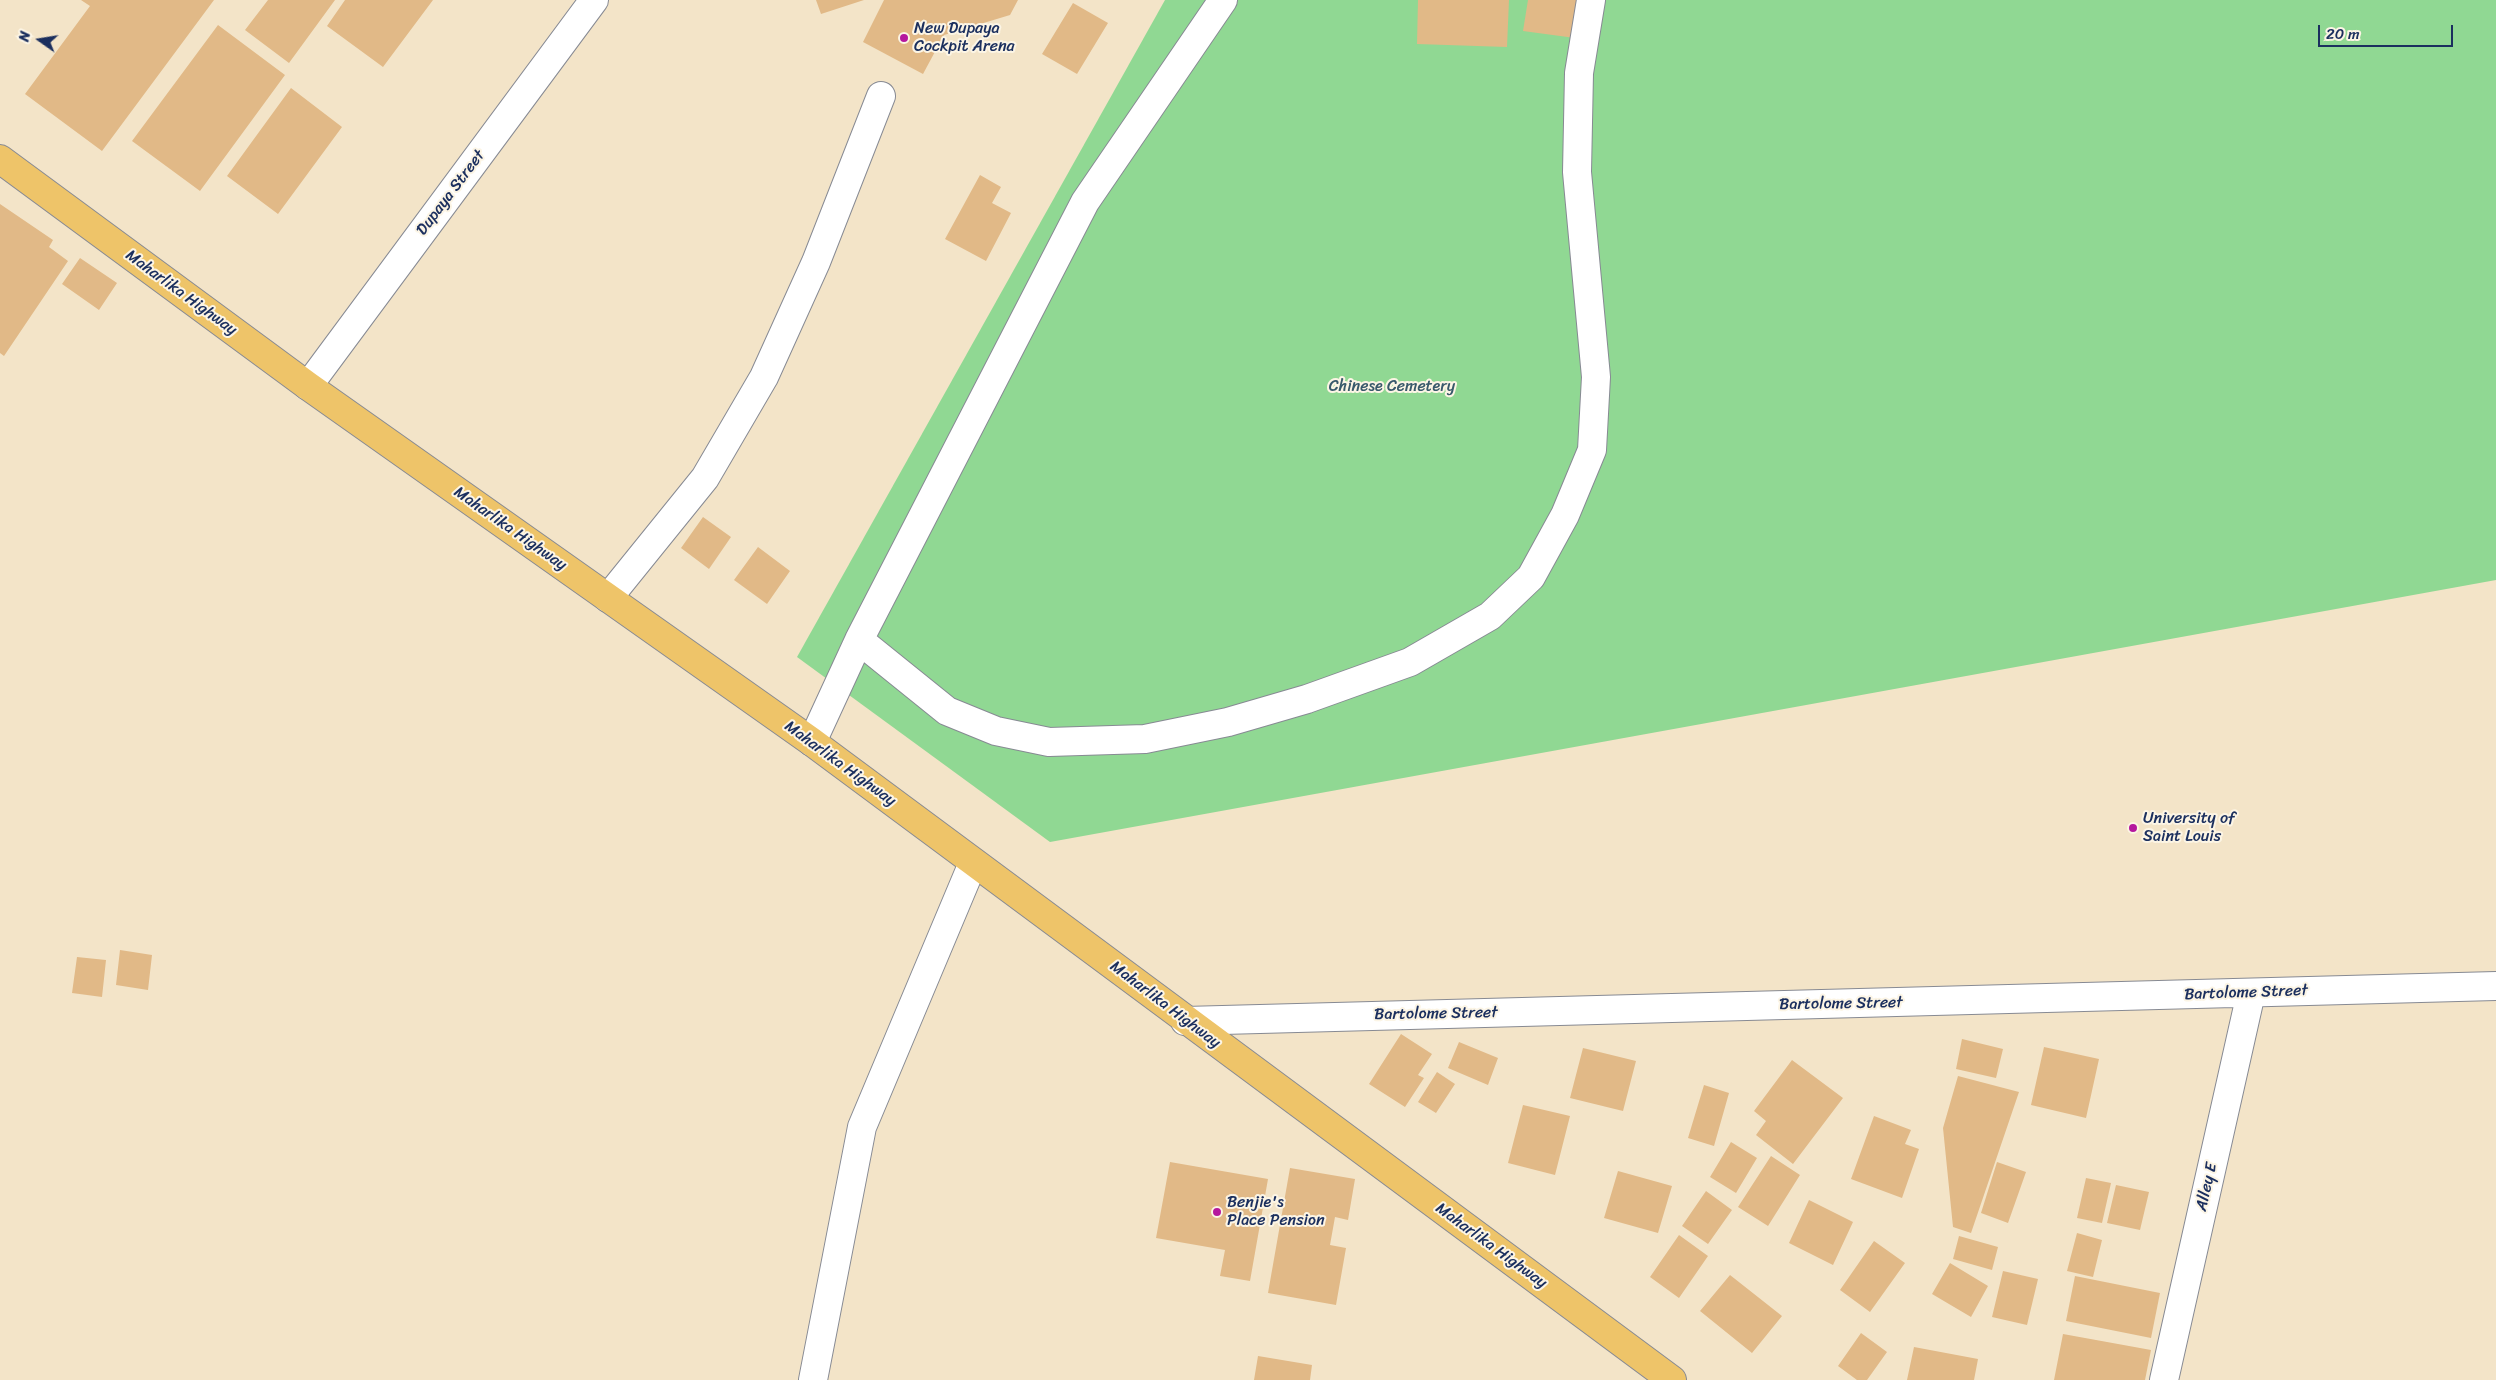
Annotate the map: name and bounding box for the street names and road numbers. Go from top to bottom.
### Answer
street label: Dupaya Street [413,147,489,239]
street label: Maharlika Highway [121,246,241,340]
street label: Maharlika Highway [450,483,570,575]
street label: Maharlika Highway [780,717,900,811]
street label: Maharlika Highway [1106,957,1224,1053]
street label: Bartolome Street [2184,981,2308,1005]
street label: Bartolome Street [1779,993,1903,1015]
street label: Bartolome Street [1374,1003,1498,1025]
street label: Alley E [2192,1161,2222,1213]
street label: Maharlika Highway [1431,1199,1551,1293]

